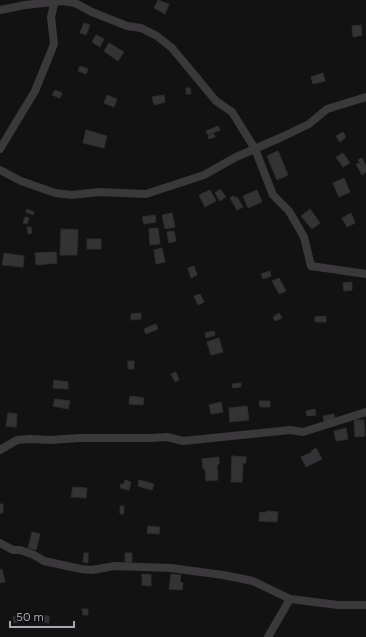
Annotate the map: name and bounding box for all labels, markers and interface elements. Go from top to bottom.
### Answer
scale bar [10,603,74,629]
text: 50 m [16,610,44,624]

